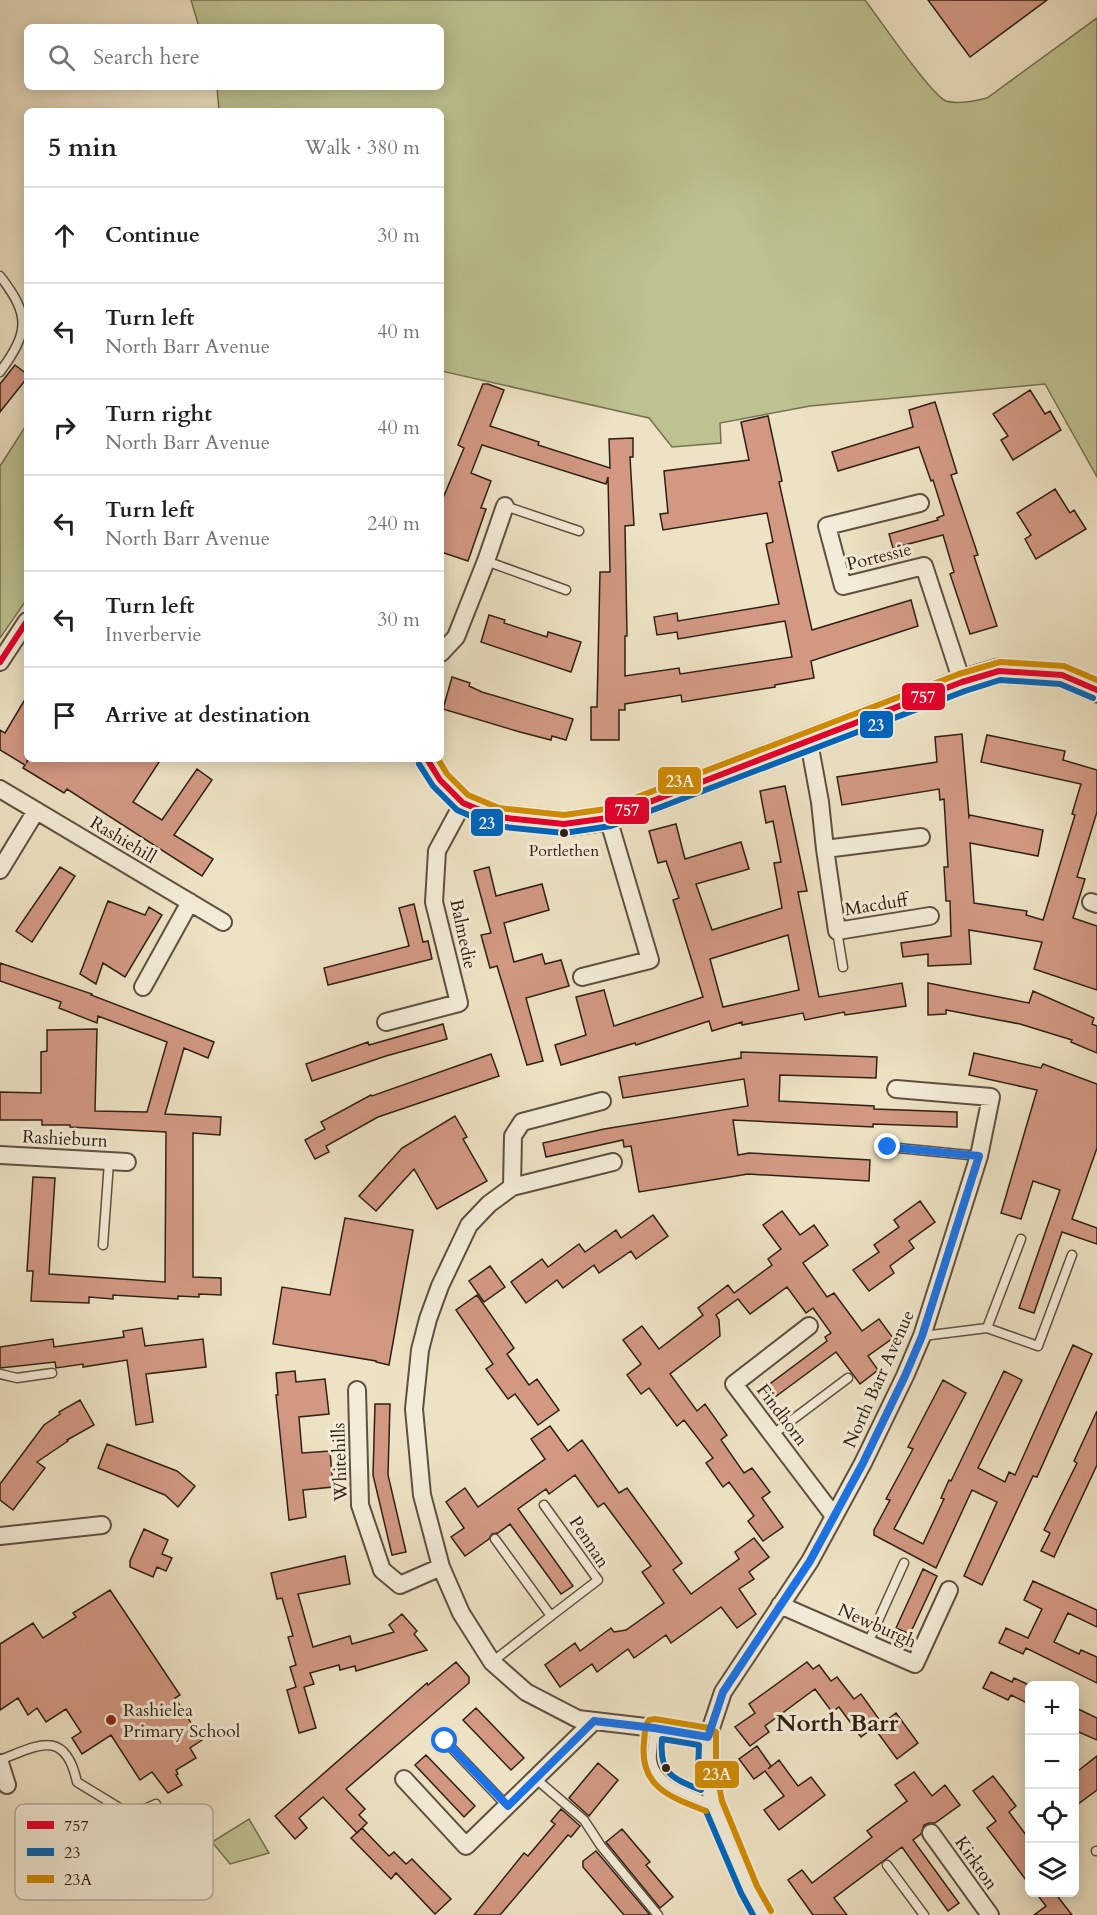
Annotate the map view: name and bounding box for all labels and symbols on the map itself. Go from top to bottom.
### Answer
street label: Portessie [844,537,914,577]
line badge: 757 [901,682,946,711]
text: 757 [911,687,935,709]
line badge: 23 [859,710,894,739]
text: 23 [868,715,884,737]
line badge: 23A [657,766,702,795]
text: 23A [666,771,694,793]
line badge: 757 [604,796,650,825]
text: 757 [615,800,639,822]
line badge: 23 [470,808,504,837]
street label: Rashiehill [85,810,161,870]
text: 23 [479,813,495,835]
marker: Portlethen [558,827,570,839]
place label: Portlethen [529,840,599,862]
street label: Macduff [843,887,912,922]
street label: Balmedie [443,897,483,971]
street label: Rashieburn [22,1124,109,1154]
route end [874,1133,900,1159]
street label: North Barr Avenue [837,1306,921,1452]
street label: Findhorn [750,1379,814,1452]
street label: Whitehills [326,1422,354,1503]
street label: Pennan [563,1511,616,1573]
street label: Newburgh [834,1597,921,1655]
place label: Rashielea Primary School [123,1698,241,1744]
district label: North Barr [776,1707,899,1740]
marker: Rashielea Primary School [104,1713,118,1727]
route start [431,1727,457,1753]
line badge: 23A [694,1760,740,1789]
unlabelled marker [660,1762,672,1774]
text: 23A [703,1764,731,1786]
legend [15,1804,213,1900]
text: 757 [64,1815,89,1837]
street label: Kirkton [948,1831,1004,1895]
text: 23 [64,1842,80,1864]
text: 23A [64,1869,92,1891]

